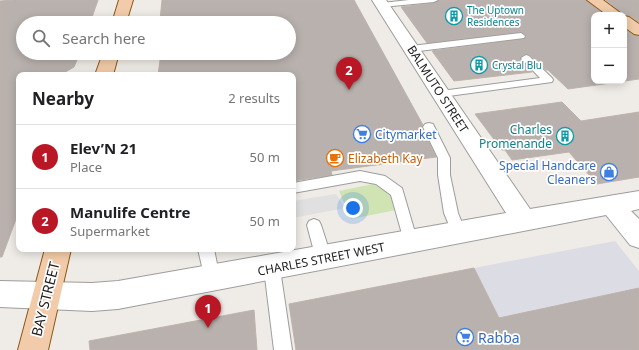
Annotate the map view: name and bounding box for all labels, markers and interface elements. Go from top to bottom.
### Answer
place label: The Uptown Residences [467,3,524,29]
building icon: The Uptown Residences [444,6,464,26]
map controls [591,12,627,84]
button: + [591,12,627,48]
search box [16,16,296,60]
icon: search [30,27,52,49]
text: Search here [62,28,145,48]
street label: BALMUTO STREET [403,42,473,136]
button: − [591,48,627,84]
building icon: Crystal Blu [469,55,489,75]
pin: 2 [336,57,362,90]
place label: Crystal Blu [492,58,542,72]
text: Nearby [32,87,94,110]
text: 2 results [228,89,280,107]
place label: Charles Promenande [479,121,552,152]
supermarket icon: Citymarket [352,124,372,144]
place label: Citymarket [375,126,437,143]
building icon: Charles Promenande [555,126,575,146]
text: Elev’N 21 [70,138,137,158]
text: 1 [41,148,49,166]
text: 50 m [250,148,280,166]
cafe icon: Elizabeth Kay [325,148,345,168]
place label: Elizabeth Kay [348,150,423,167]
place label: Special Handcare Cleaners [499,157,596,188]
text: Place [70,158,102,176]
shop icon: Special Handcare Cleaners [599,162,619,182]
your location [343,198,363,218]
text: Manulife Centre [70,202,190,222]
text: 2 [41,212,49,230]
text: 50 m [250,212,280,230]
text: Supermarket [70,222,150,240]
street label: CHARLES STREET WEST [256,238,386,280]
street label: BAY STREET [27,259,63,338]
pin: 1 [195,295,221,328]
supermarket icon: Rabba [455,327,475,347]
place label: Rabba [478,328,520,347]

